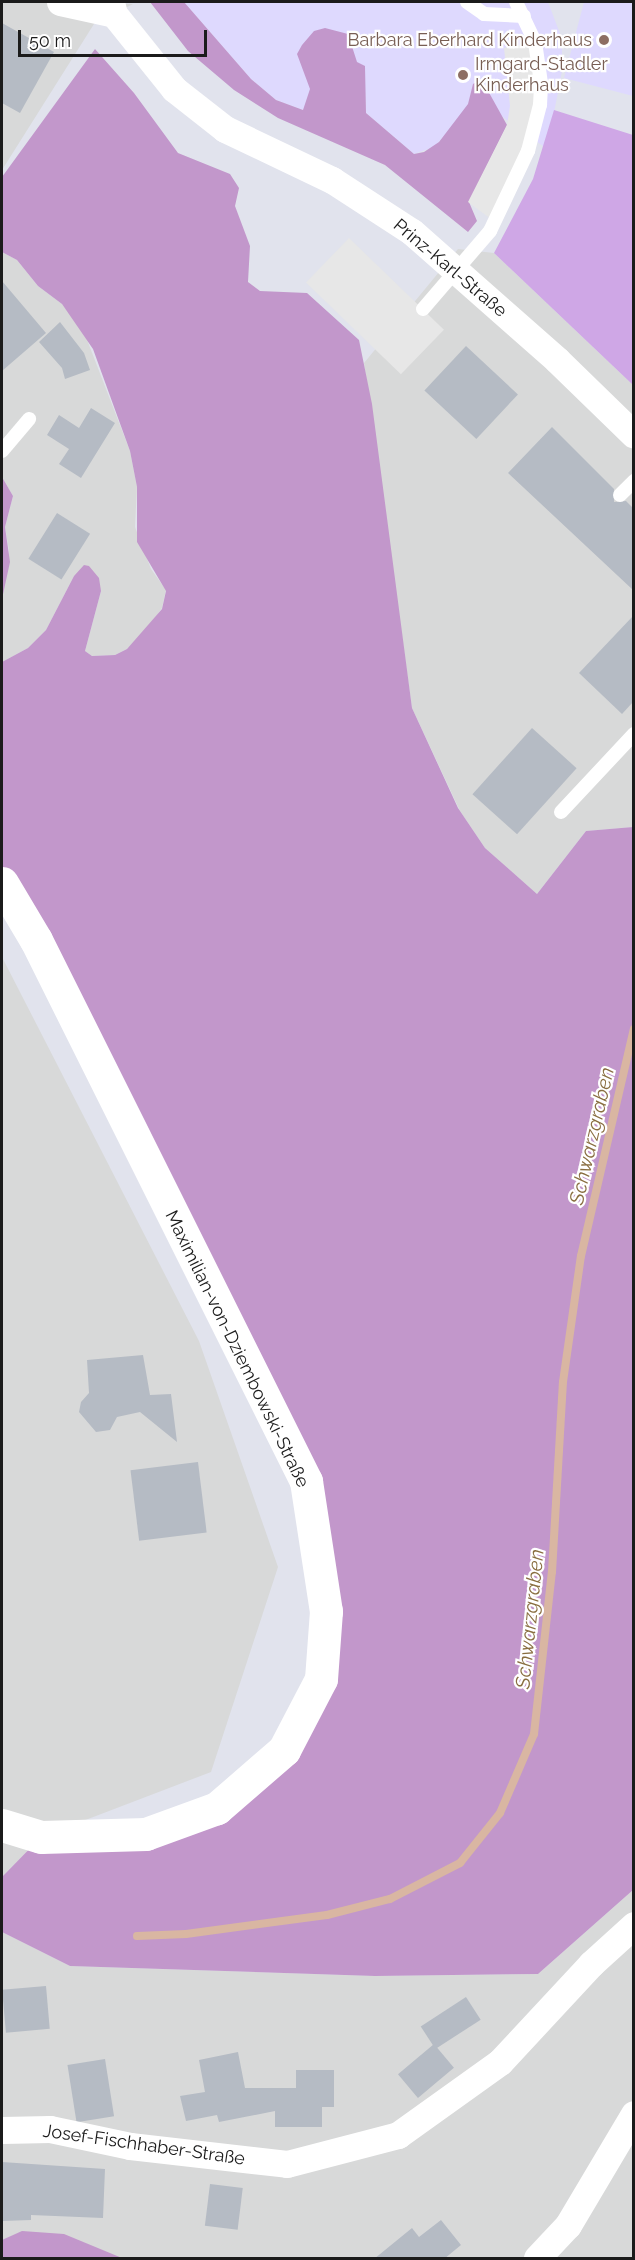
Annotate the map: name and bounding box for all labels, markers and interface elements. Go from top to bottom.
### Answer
scale bar [21,18,210,56]
place label: Barbara Eberhard Kinderhaus [347,29,592,51]
text: 50 m [29,30,71,51]
marker: Barbara Eberhard Kinderhaus [597,33,611,47]
place label: Irmgard-Stadler Kinderhaus [475,54,608,97]
marker: Irmgard-Stadler Kinderhaus [456,68,470,82]
street label: Prinz-Karl-Straße [389,214,511,322]
water label: Schwarzgraben [565,1065,619,1207]
street label: Maximilian-von-Dziembowski-Straße [160,1207,314,1491]
water label: Schwarzgraben [511,1548,549,1690]
street label: Josef-Fischhaber-Straße [42,2120,246,2170]

